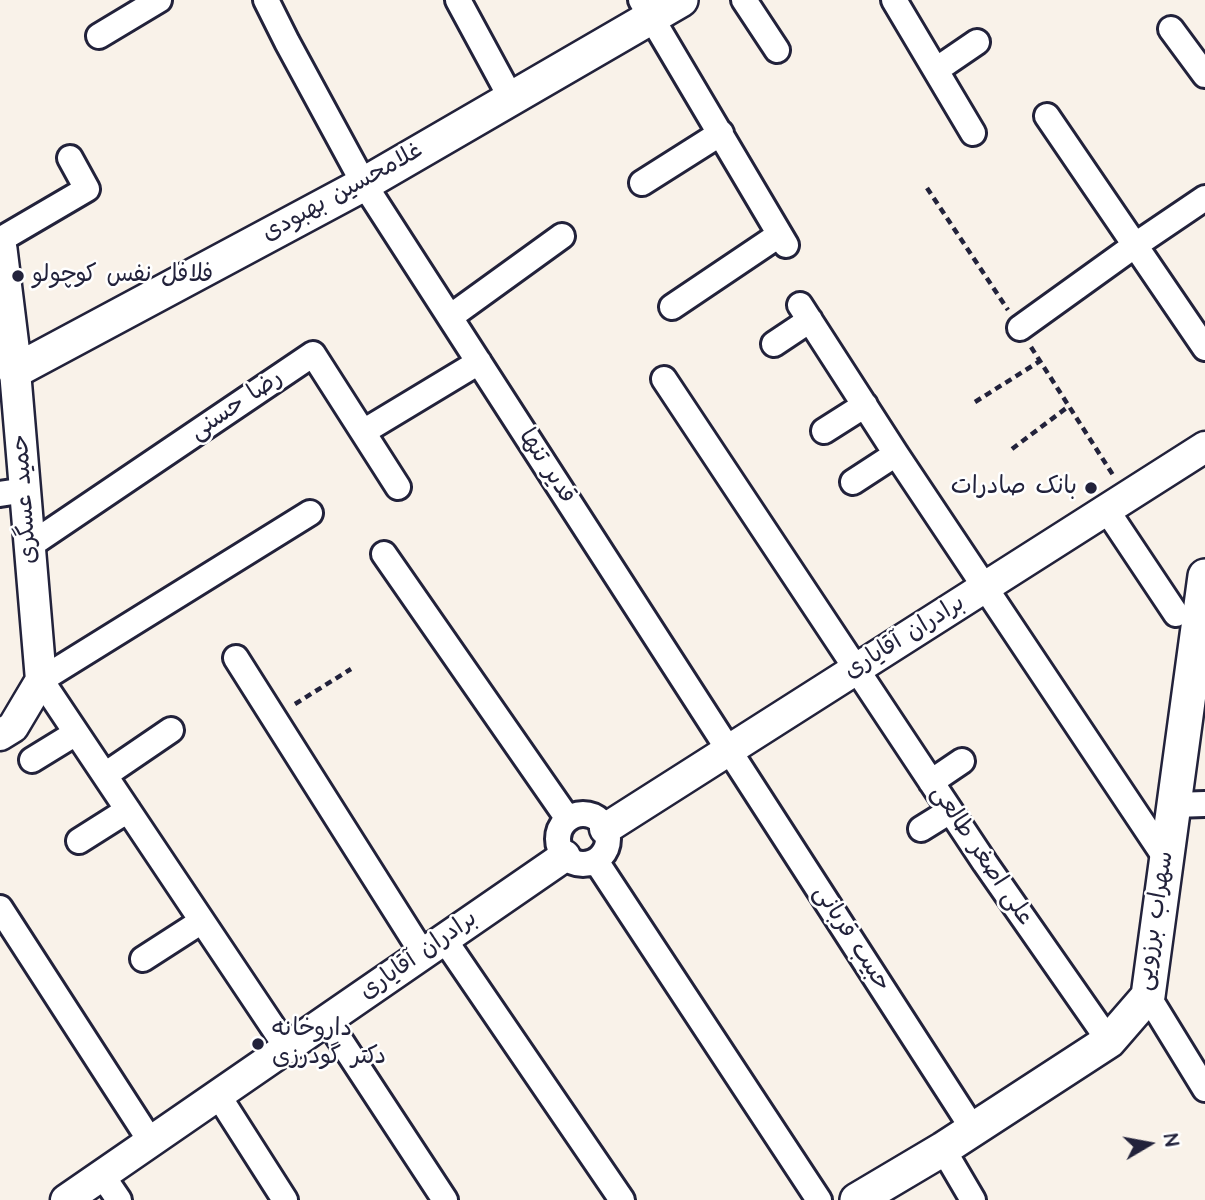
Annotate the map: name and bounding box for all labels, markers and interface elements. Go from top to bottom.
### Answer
street label: غلامحسین بهبودی [258,137,428,249]
place label: فلافل نفس کوچولو [32,262,213,290]
marker: فلافل نفس کوچولو [10,268,26,284]
street label: رضا حسنی [185,364,289,448]
street label: قدیر تنها [511,424,581,510]
street label: حمید عسگری [7,433,45,565]
place label: بانک صادرات [951,474,1077,502]
marker: بانک صادرات [1083,480,1099,496]
street label: برادران آقایاری [839,590,971,686]
street label: علی اصغر طالعی [923,780,1039,932]
street label: سهراب برزویی [1131,849,1181,993]
street label: حبیب قربانی [806,880,896,998]
street label: برادران آقایاری [355,905,483,1007]
place label: داروخانه دکتر گودرزی [272,1016,386,1072]
marker: داروخانه دکتر گودرزی [250,1036,266,1052]
north arrow [1114,1109,1184,1179]
text: N [1156,1132,1185,1148]

